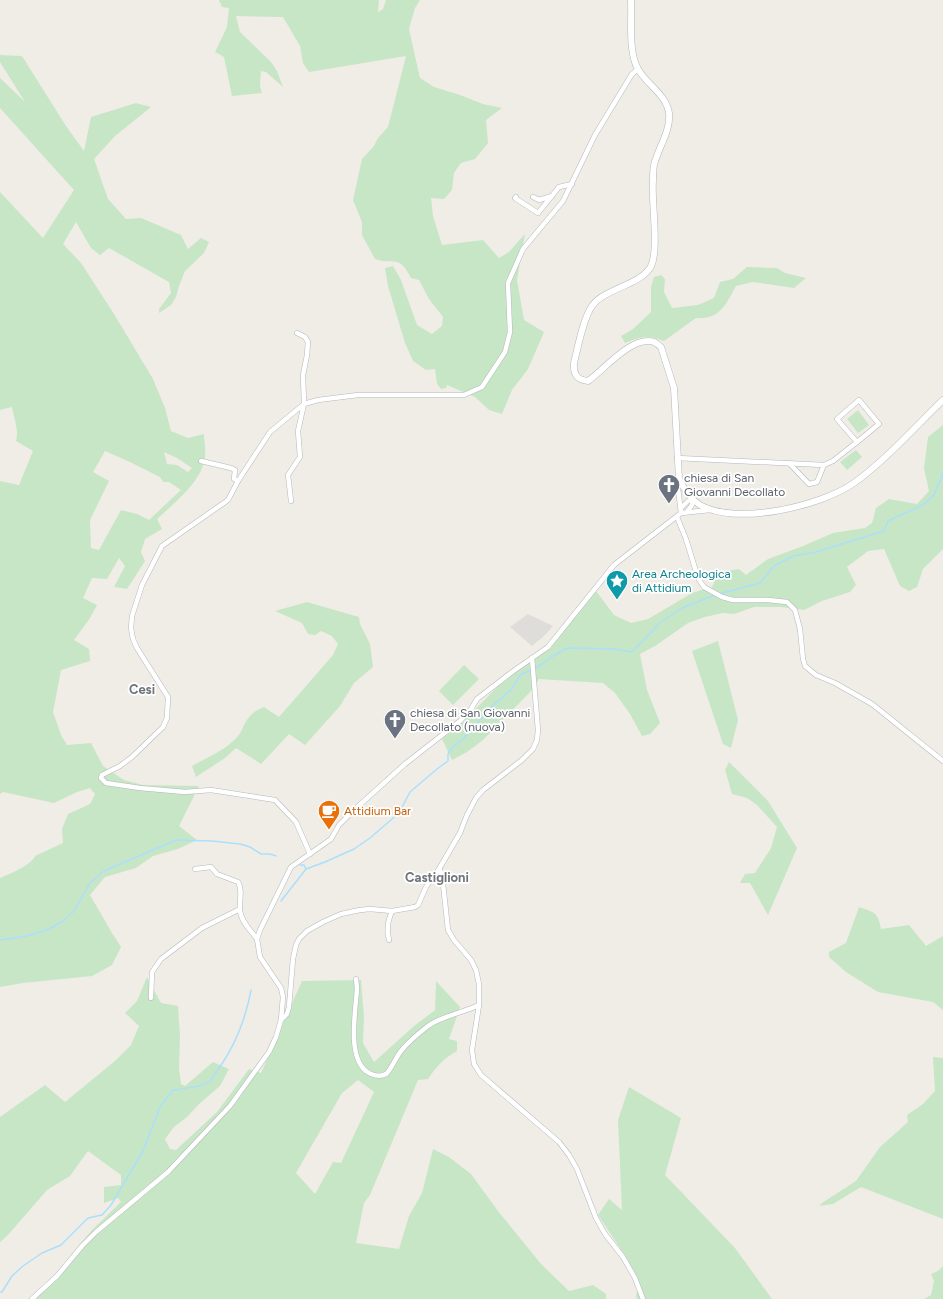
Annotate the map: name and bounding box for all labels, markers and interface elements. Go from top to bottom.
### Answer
place label: chiesa di San Giovanni Decollato [684,471,785,499]
church icon: chiesa di San Giovanni Decollato [656,472,682,505]
place label: Area Archeologica di Attidium [632,567,731,595]
place icon: Area Archeologica di Attidium [604,568,630,601]
district label: Cesi [129,682,155,697]
place label: chiesa di San Giovanni Decollato (nuova) [410,706,530,734]
church icon: chiesa di San Giovanni Decollato (nuova) [382,707,408,740]
cafe icon: Attidium Bar [316,798,342,831]
place label: Attidium Bar [344,804,411,818]
district label: Castiglioni [405,870,469,885]

